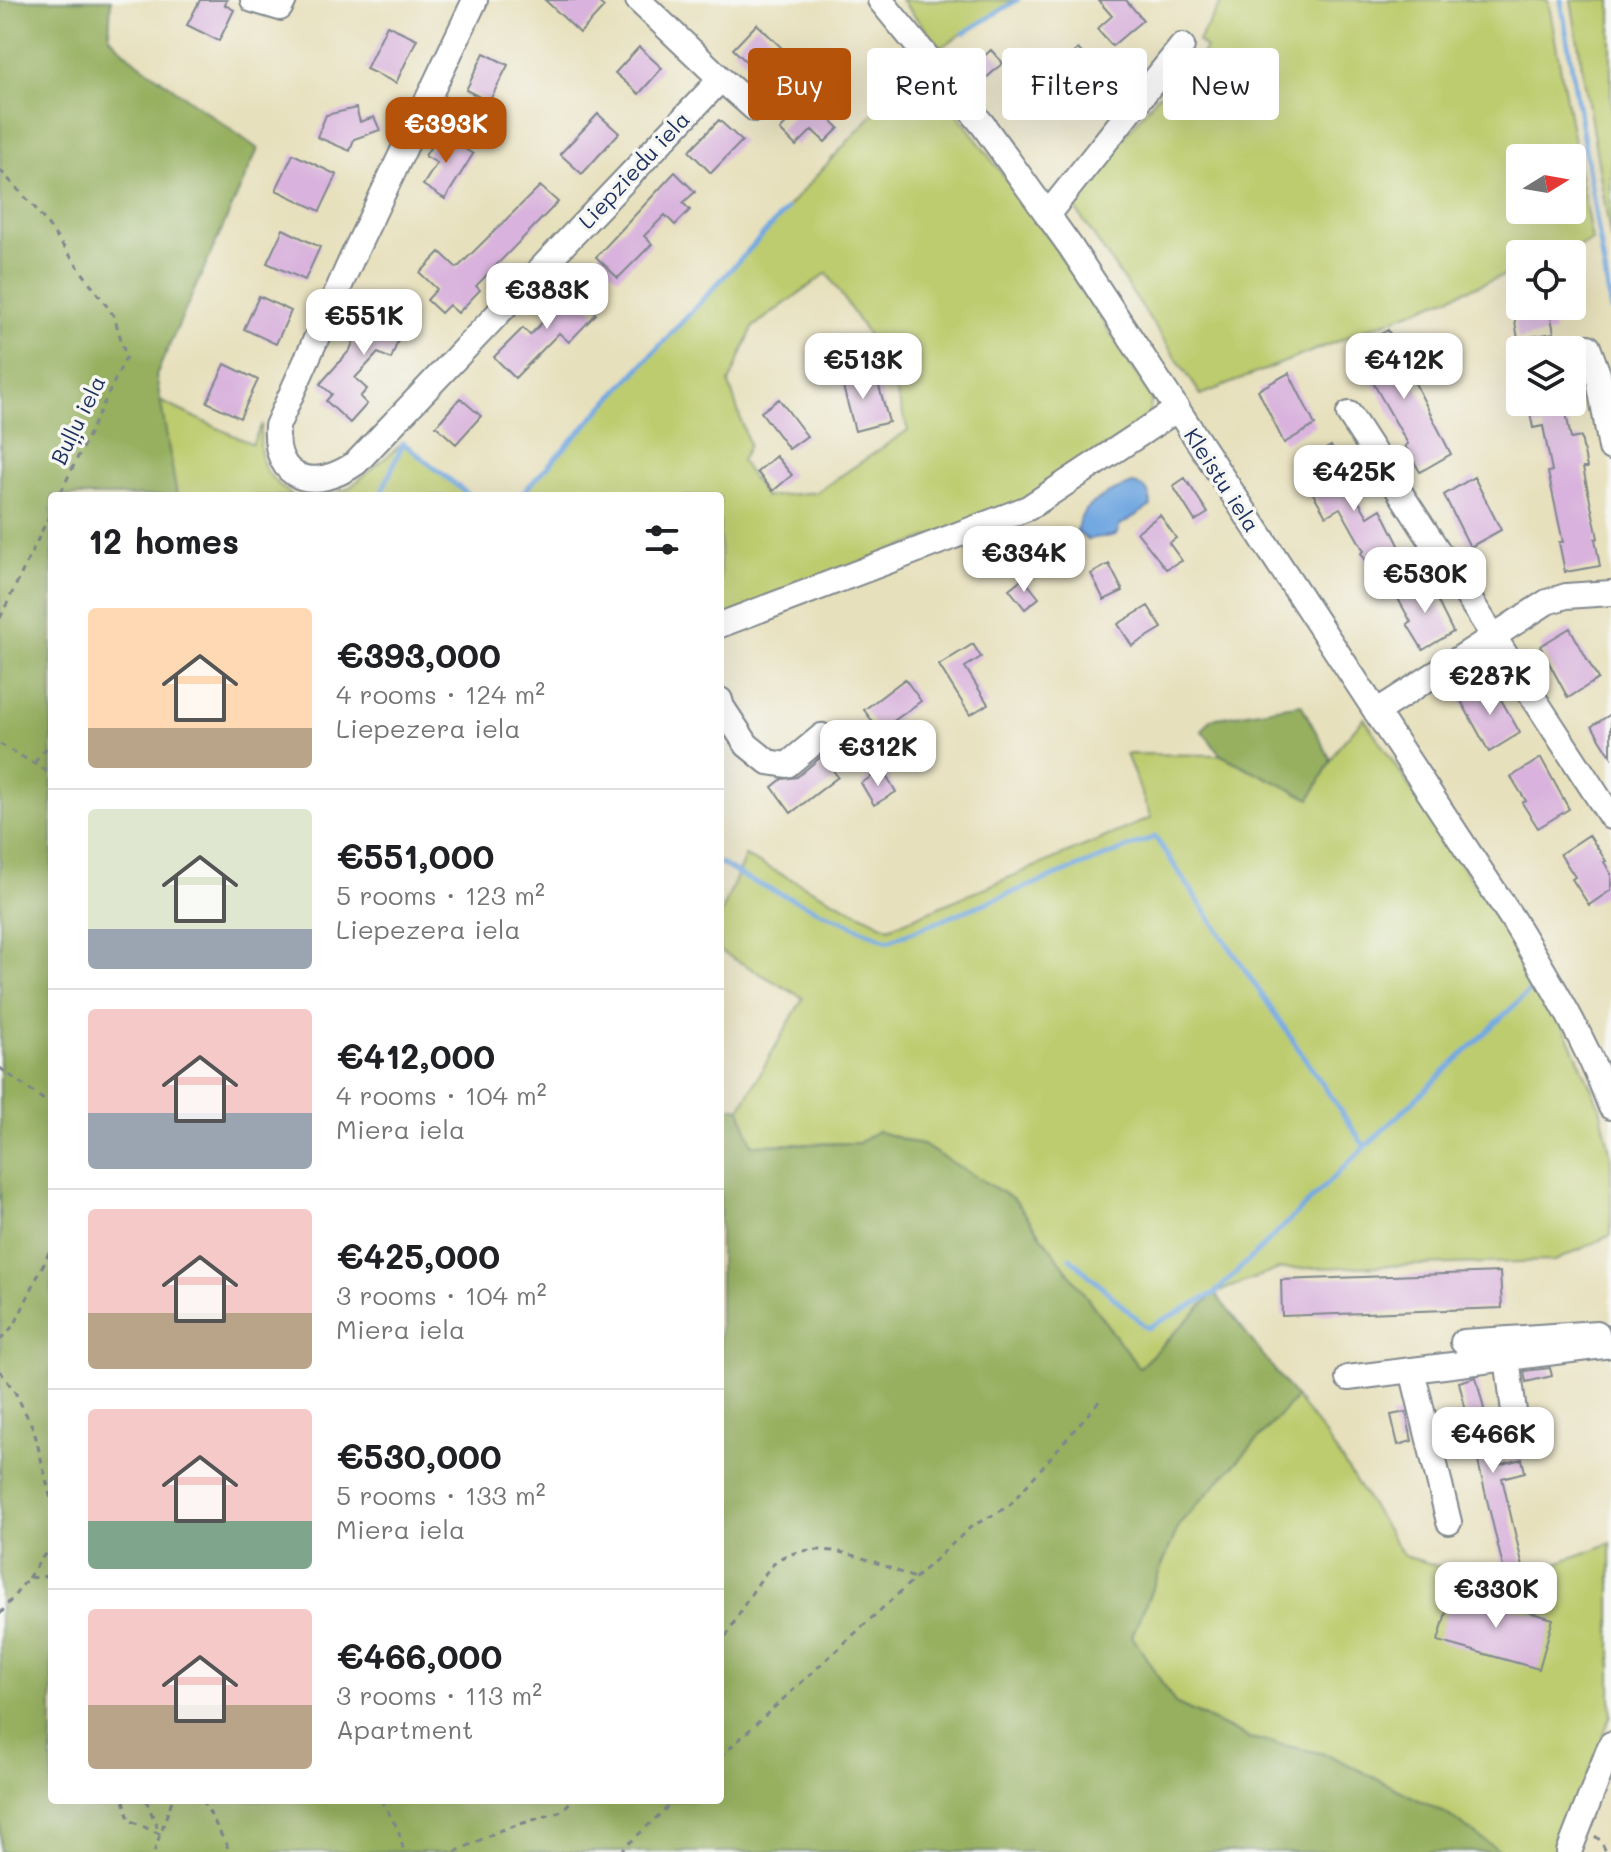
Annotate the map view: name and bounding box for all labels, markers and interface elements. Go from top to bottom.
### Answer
chip: Buy [748,48,851,120]
chip: Rent [867,48,986,120]
chip: Filters [1002,48,1147,120]
chip: New [1163,48,1279,120]
pin: €393K [390,97,502,165]
street label: Liepziedu iela [572,105,696,235]
text: €393K [403,106,489,140]
north arrow [1506,144,1586,224]
map controls [1506,144,1586,416]
button: locate [1506,240,1586,320]
pin: €383K [491,263,603,331]
text: €383K [504,272,590,306]
pin: €551K [308,289,420,357]
text: €551K [324,298,404,332]
pin: €513K [807,333,919,401]
pin: €412K [1348,333,1460,401]
button: layers [1506,336,1586,416]
text: €513K [823,342,903,376]
text: €412K [1364,342,1444,376]
street label: Buļļu iela [44,371,111,469]
street label: Kleistu iela [1178,422,1267,537]
pin: €425K [1298,445,1410,513]
text: €425K [1312,454,1396,488]
text: 12 homes [88,518,239,563]
icon: filters [640,518,684,562]
pin: €334K [968,526,1080,594]
text: €334K [981,535,1067,569]
pin: €530K [1369,547,1481,615]
text: €530K [1382,556,1468,590]
text: €393,000 [336,632,501,677]
icon: home [152,640,248,736]
pin: €287K [1434,649,1546,717]
text: €287K [1448,658,1532,692]
text: 4 rooms · 124 m² [336,677,545,711]
text: Liepezera iela [336,711,521,745]
pin: €312K [822,720,934,788]
text: €312K [838,729,918,763]
text: €551,000 [336,833,494,878]
icon: home [152,841,248,937]
text: 5 rooms · 123 m² [336,878,545,912]
text: Liepezera iela [336,912,521,946]
text: €412,000 [336,1033,495,1078]
icon: home [152,1041,248,1137]
text: 4 rooms · 104 m² [336,1078,547,1112]
text: Miera iela [336,1112,465,1146]
text: €425,000 [336,1233,500,1278]
icon: home [152,1241,248,1337]
text: 3 rooms · 104 m² [336,1278,547,1312]
text: Miera iela [336,1312,465,1346]
pin: €466K [1437,1407,1549,1475]
text: €466K [1450,1416,1536,1450]
text: €530,000 [336,1433,502,1478]
icon: home [152,1441,248,1537]
text: 5 rooms · 133 m² [336,1478,546,1512]
text: Miera iela [336,1512,465,1546]
pin: €330K [1440,1562,1552,1630]
text: €330K [1453,1571,1539,1605]
text: €466,000 [336,1633,502,1678]
icon: home [152,1641,248,1737]
text: 3 rooms · 113 m² [336,1678,542,1712]
text: Apartment [336,1712,473,1746]

